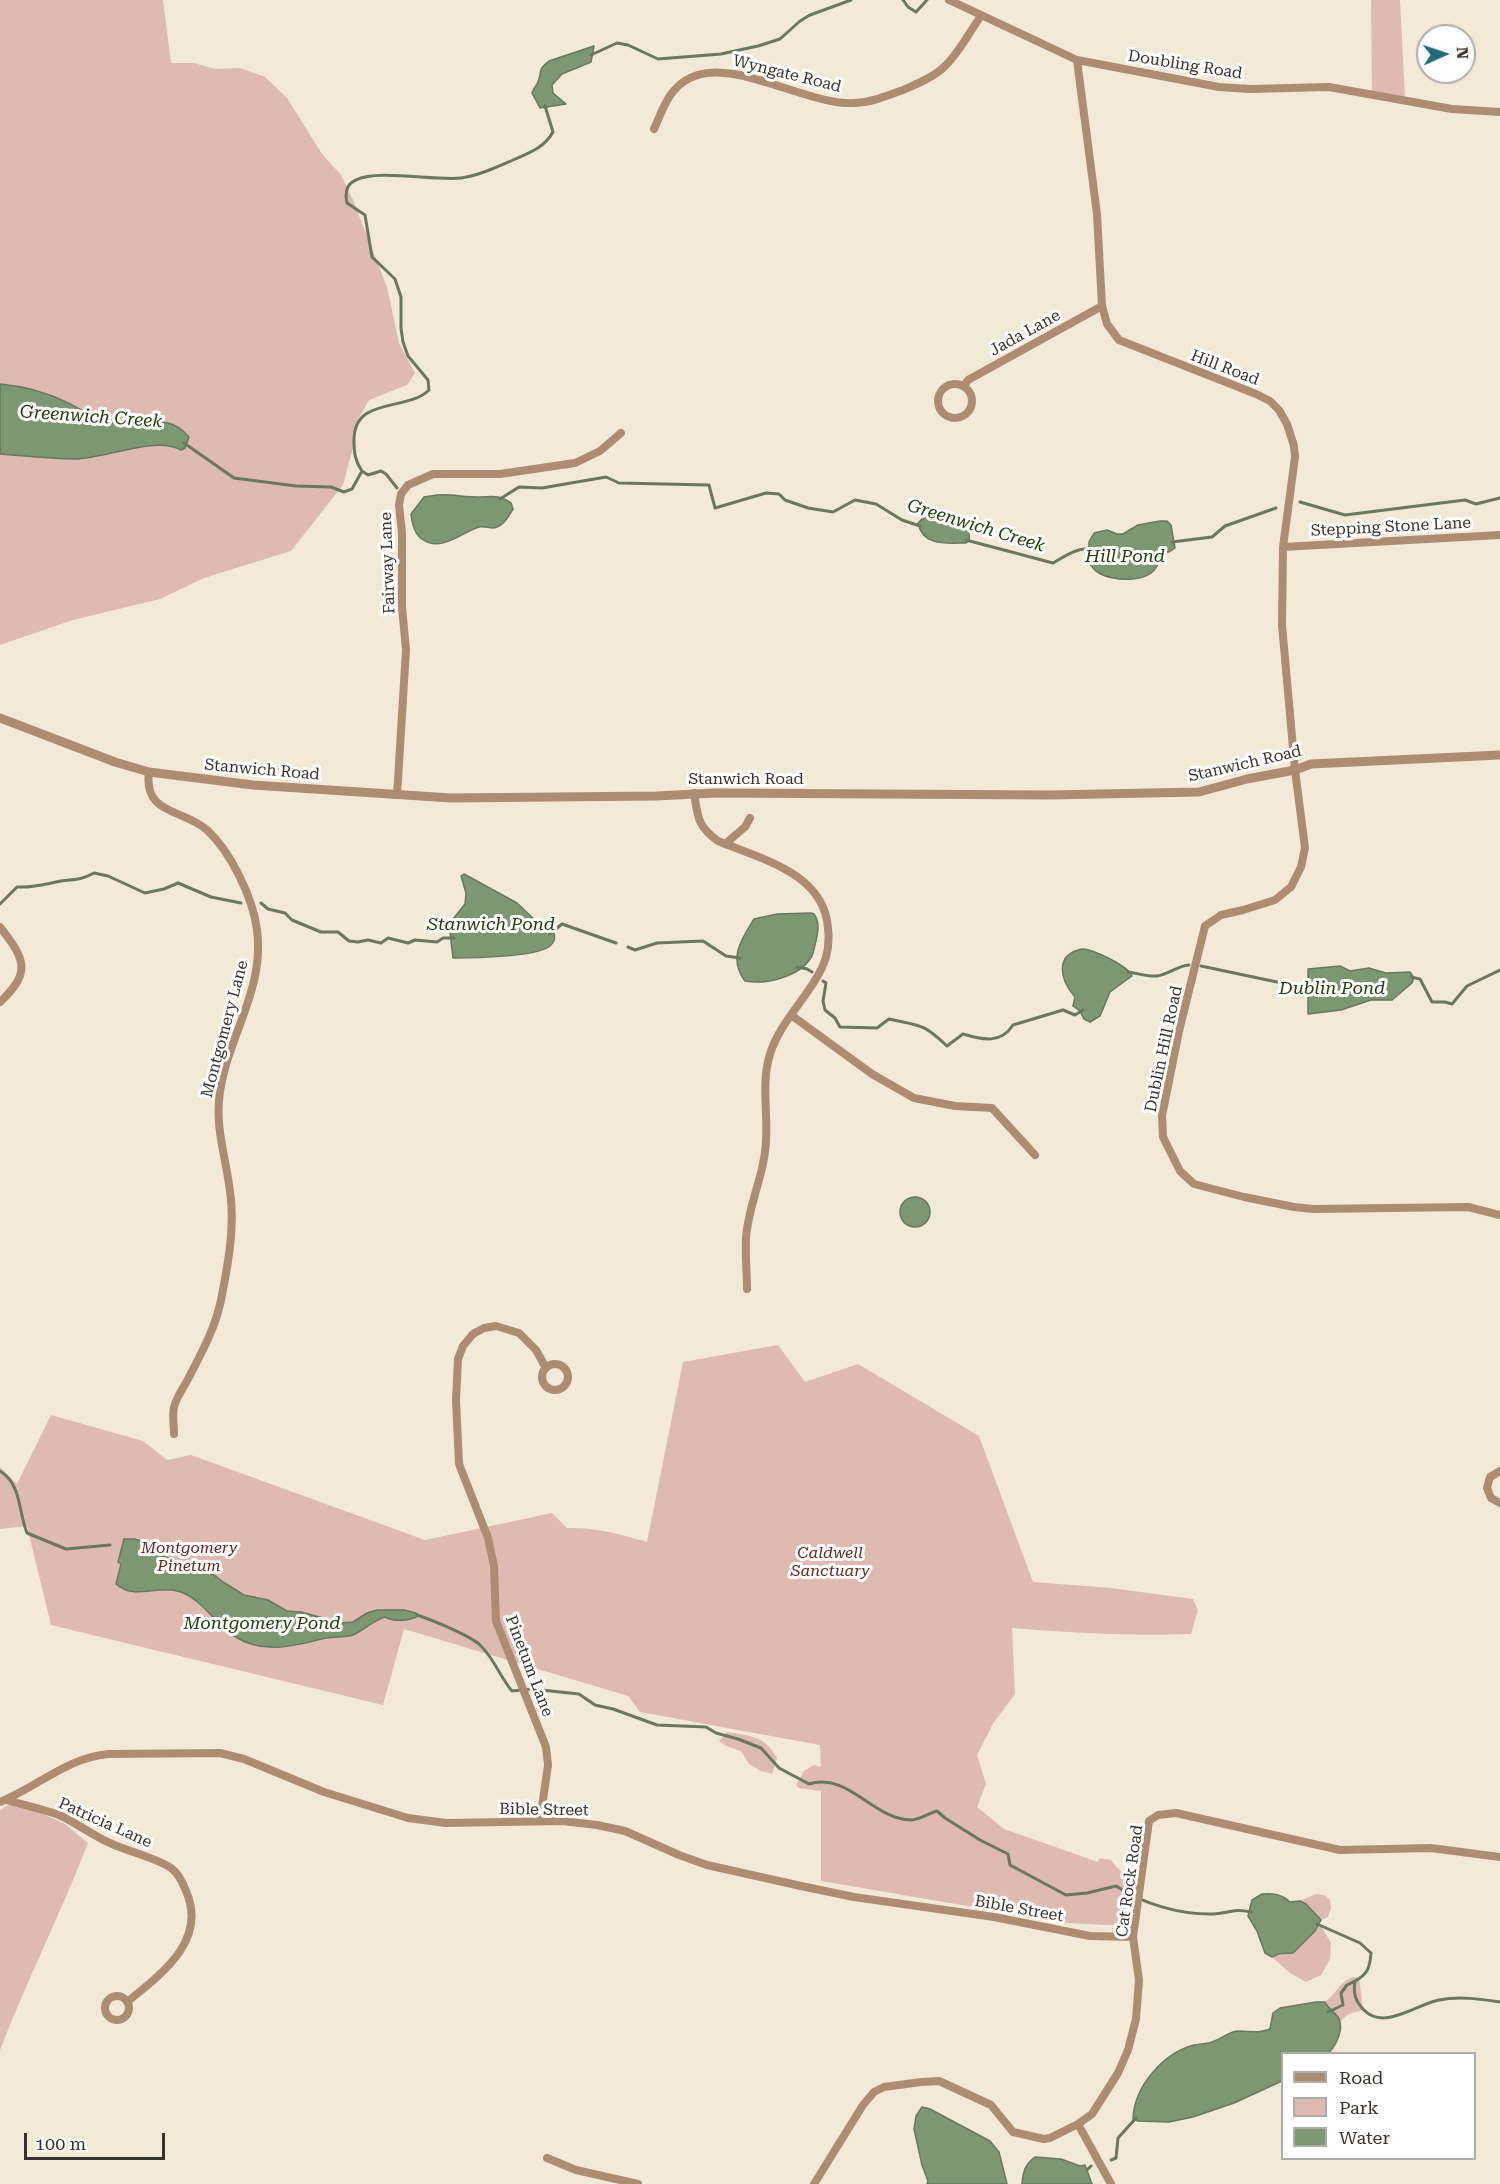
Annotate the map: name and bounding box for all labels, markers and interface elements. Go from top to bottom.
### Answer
north arrow [1416,24,1476,84]
street label: Doubling Road [1127,46,1243,84]
text: N [1453,46,1472,60]
street label: Wyngate Road [731,51,843,97]
street label: Jada Lane [986,306,1064,360]
street label: Hill Road [1188,346,1262,390]
water label: Greenwich Creek [19,401,163,433]
water label: Greenwich Creek [905,495,1047,557]
street label: Fairway Lane [377,512,399,614]
street label: Stepping Stone Lane [1310,513,1472,541]
water label: Hill Pond [1085,546,1165,568]
street label: Stanwich Road [1187,742,1303,786]
street label: Stanwich Road [204,755,320,785]
street label: Stanwich Road [688,769,804,789]
water label: Stanwich Pond [427,914,555,936]
street label: Montgomery Lane [197,958,253,1100]
water label: Dublin Pond [1279,978,1385,1000]
street label: Dublin Hill Road [1141,984,1187,1114]
park label: Montgomery Pinetum [141,1538,237,1576]
park label: Caldwell Sanctuary [791,1543,869,1581]
water label: Montgomery Pond [184,1613,340,1635]
street label: Pinetum Lane [501,1613,557,1719]
street label: Patricia Lane [55,1794,155,1852]
street label: Bible Street [499,1800,589,1820]
street label: Cat Rock Road [1113,1824,1147,1938]
street label: Bible Street [973,1892,1065,1926]
legend [1281,2052,1476,2160]
text: Road [1339,2067,1383,2088]
text: Park [1339,2097,1379,2118]
scale bar [27,2121,168,2159]
text: Water [1339,2127,1390,2148]
text: 100 m [35,2133,86,2154]

